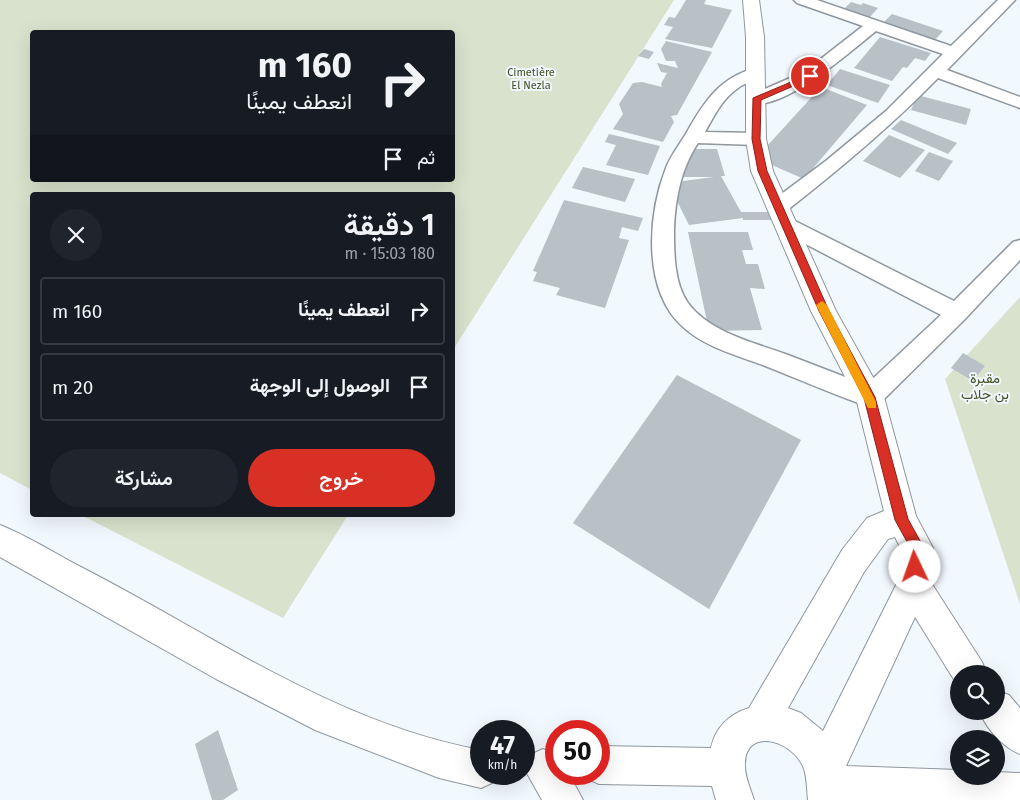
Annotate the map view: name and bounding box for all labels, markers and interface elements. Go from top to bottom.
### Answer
text: 160 m [258,44,352,86]
icon: right [370,50,435,115]
pin [789,55,831,97]
icon: arrive [796,62,824,90]
park label: Cimetière El Nezla [507,66,555,92]
text: انعطف يمينًا [246,88,352,115]
icon: arrive [379,145,407,173]
text: ثم [417,146,435,169]
text: 1 دقيقة [344,207,435,243]
button: close [50,209,102,261]
text: 180 m · 15:03 [344,244,435,263]
icon: right [405,297,433,325]
text: انعطف يمينًا [298,298,390,321]
text: 160 m [52,300,102,323]
park label: مقبرة بن جلاب [961,370,1009,403]
icon: arrive [405,373,433,401]
text: الوصول إلى الوجهة [250,374,390,397]
text: 20 m [52,376,93,399]
button: مشاركة [50,449,238,507]
button: خروج [248,449,435,507]
position arrow [888,540,940,592]
map controls [950,665,1005,785]
button: search [950,665,1005,720]
speed limit sign: 50 [545,720,610,785]
button: layers [950,730,1005,785]
text: 47 [490,731,515,761]
text: km/h [488,758,517,772]

